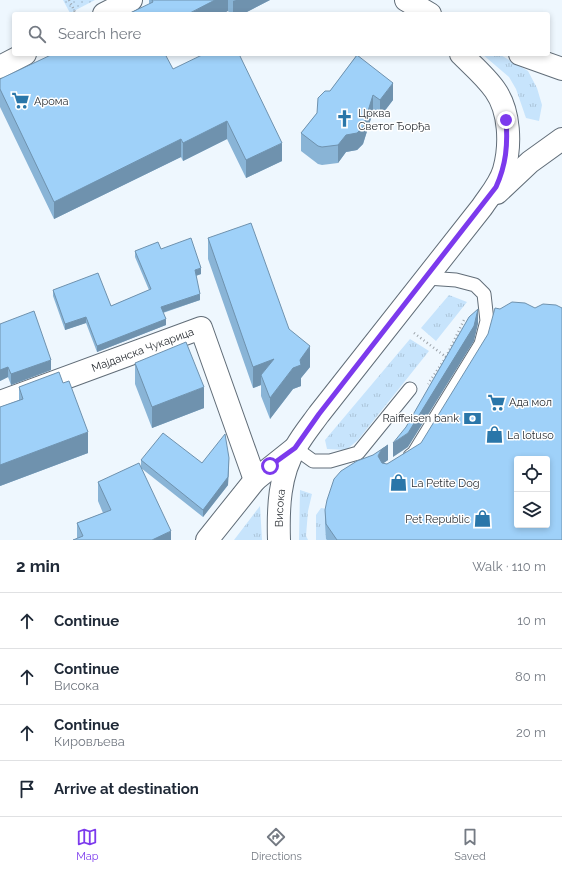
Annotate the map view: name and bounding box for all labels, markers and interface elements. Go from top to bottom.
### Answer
search box [12,12,550,56]
icon: search [26,23,48,45]
text: Search here [58,25,141,43]
supermarket icon: Арома [11,91,31,111]
place label: Арома [34,95,68,108]
place label: Црква Светог Ђорђа [358,107,430,133]
church icon: Црква Светог Ђорђа [335,109,355,129]
route end [497,111,515,129]
street label: Мајданска Чукарица [90,325,196,375]
supermarket icon: Ада мол [486,392,506,412]
place label: Ада мол [509,396,552,409]
bank icon: Raiffeisen bank [462,408,482,428]
place label: Raiffeisen bank [382,412,459,425]
shop icon: La lotuso [484,425,504,445]
place label: La lotuso [507,429,554,442]
map controls [514,456,550,528]
button: locate [514,456,550,492]
route start [261,457,279,475]
shop icon: La Petite Dog [388,473,408,493]
place label: La Petite Dog [411,477,480,490]
street label: Висока [273,488,288,527]
button: layers [514,492,550,528]
shop icon: Pet Republic [473,509,493,529]
place label: Pet Republic [405,513,470,526]
text: 2 min [16,556,60,576]
text: Walk · 110 m [472,559,546,574]
icon: ahead [16,610,38,632]
text: Continue [54,612,119,630]
text: 10 m [517,613,546,628]
text: Continue [54,660,119,678]
icon: ahead [16,666,38,688]
text: 80 m [515,669,546,684]
text: Висока [54,678,99,693]
text: Continue [54,716,119,734]
icon: ahead [16,722,38,744]
text: 20 m [516,725,546,740]
text: Кировљева [54,734,125,749]
icon: arrive [16,778,38,800]
text: Arrive at destination [54,780,199,798]
tab: Map [76,826,99,863]
tab: Directions [251,826,302,863]
tab: Saved [454,826,486,863]

